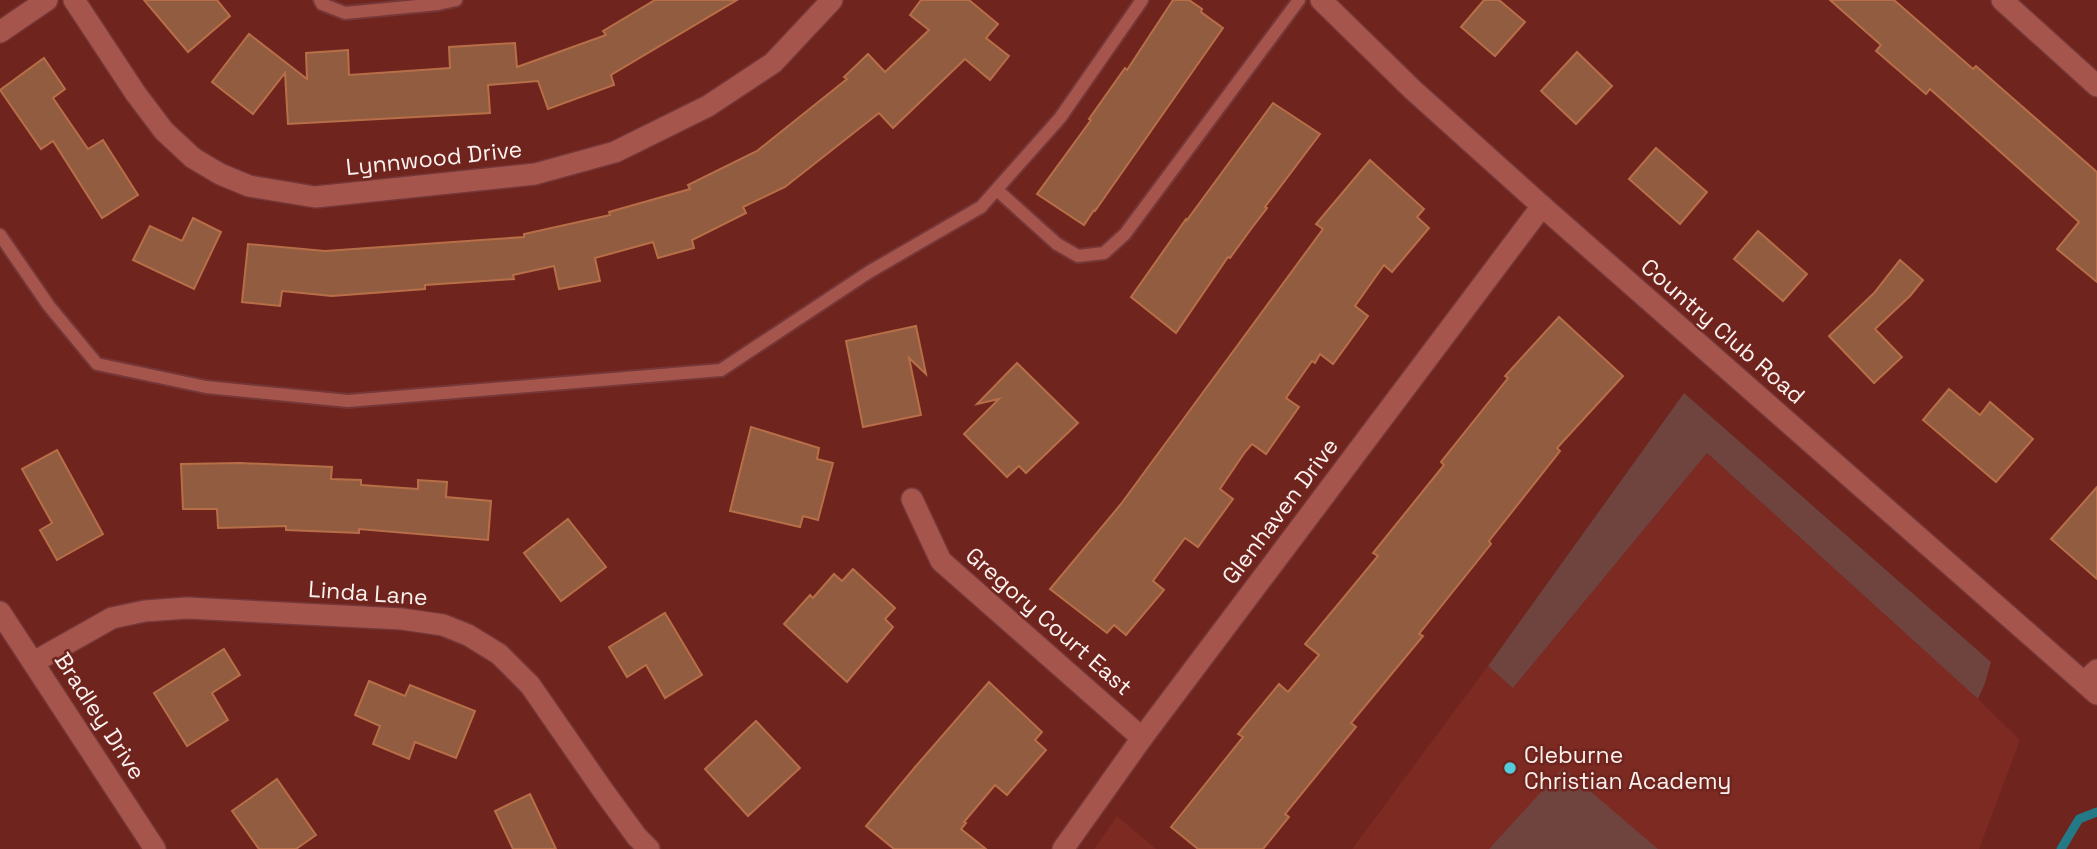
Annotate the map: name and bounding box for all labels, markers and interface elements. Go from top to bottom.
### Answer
street label: Lynnwood Drive [344,134,524,182]
street label: Country Club Road [1635,252,1811,410]
street label: Glenhaven Drive [1215,432,1345,590]
street label: Gregory Court East [959,540,1139,702]
street label: Linda Lane [307,574,429,612]
street label: Bradley Drive [48,647,152,785]
place label: Cleburne Christian Academy [1524,740,1731,796]
marker: Cleburne Christian Academy [1502,760,1518,776]

